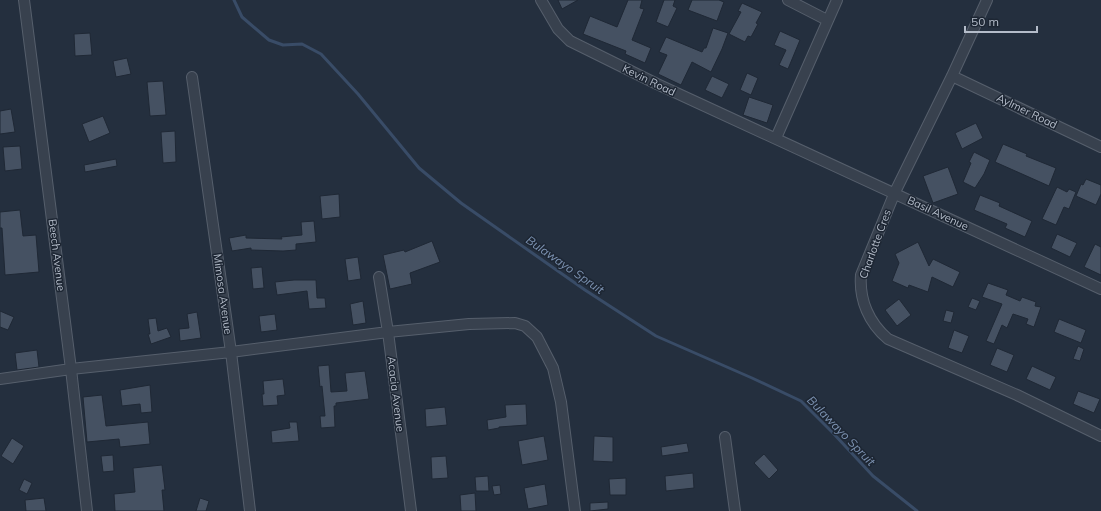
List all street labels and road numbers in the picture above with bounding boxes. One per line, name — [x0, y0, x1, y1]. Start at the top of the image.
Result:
street label: Kevin Road — [620, 61, 678, 99]
street label: Aylmer Road — [994, 90, 1060, 132]
street label: Basil Avenue — [905, 193, 971, 233]
street label: Charlotte Cres — [856, 207, 894, 281]
street label: Beech Avenue — [46, 218, 68, 292]
street label: Mimosa Avenue — [210, 253, 236, 335]
street label: Acacia Avenue — [384, 355, 408, 433]

